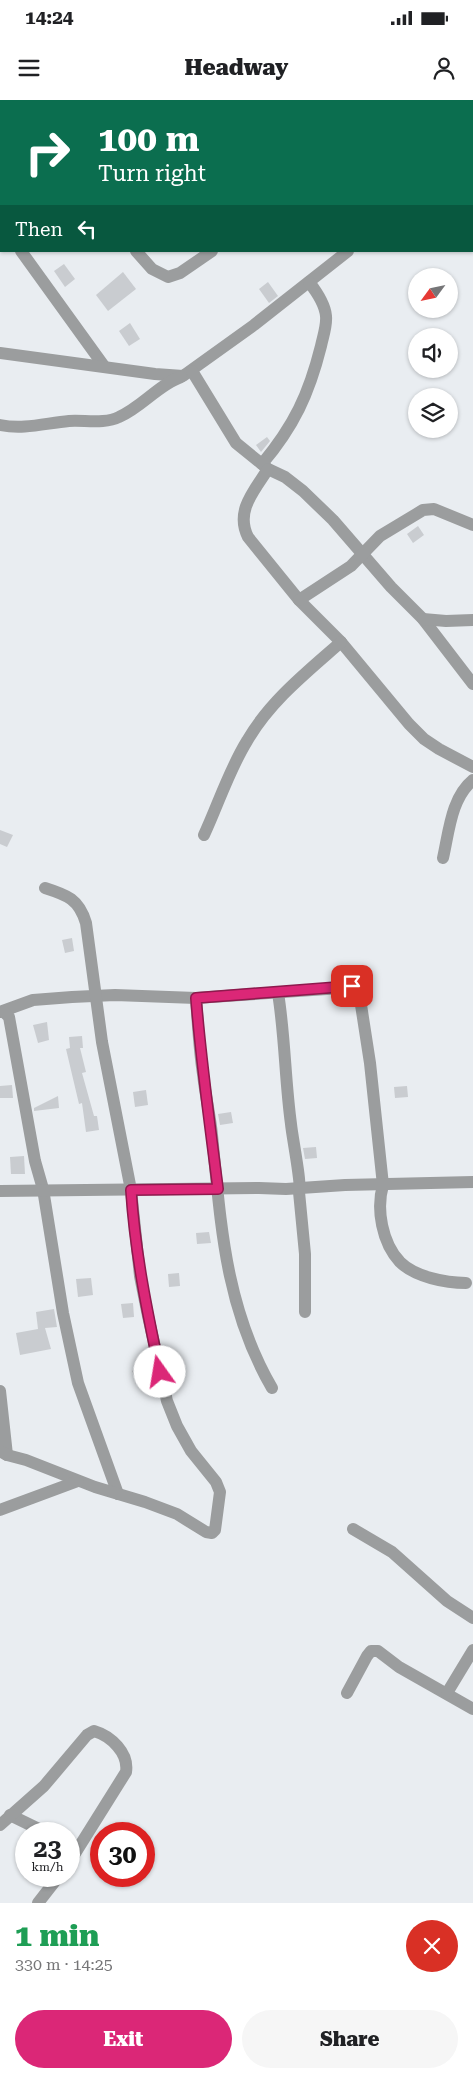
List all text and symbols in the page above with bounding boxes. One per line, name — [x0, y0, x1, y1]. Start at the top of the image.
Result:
text: 14:24 — [25, 6, 74, 29]
icon: menu — [15, 54, 43, 82]
icon: person — [430, 54, 458, 82]
text: Headway — [185, 55, 288, 80]
text: 100 m — [98, 119, 199, 160]
icon: right — [15, 120, 80, 185]
text: Turn right — [98, 161, 206, 186]
icon: left — [73, 215, 101, 243]
text: Then — [15, 218, 63, 241]
north arrow — [408, 268, 458, 318]
map controls — [408, 268, 458, 438]
button: sound — [408, 328, 458, 378]
button: layers — [408, 388, 458, 438]
pin — [331, 965, 373, 1007]
icon: arrive — [338, 972, 366, 1000]
position arrow — [133, 1345, 185, 1397]
speed limit sign: 30 — [90, 1822, 155, 1887]
text: 23 — [33, 1834, 62, 1863]
text: km/h — [31, 1860, 64, 1874]
text: 1 min — [15, 1918, 99, 1953]
button: close — [406, 1920, 458, 1972]
text: 330 m · 14:25 — [15, 1955, 113, 1974]
button: Exit — [15, 2010, 232, 2068]
button: Share — [242, 2010, 458, 2068]

